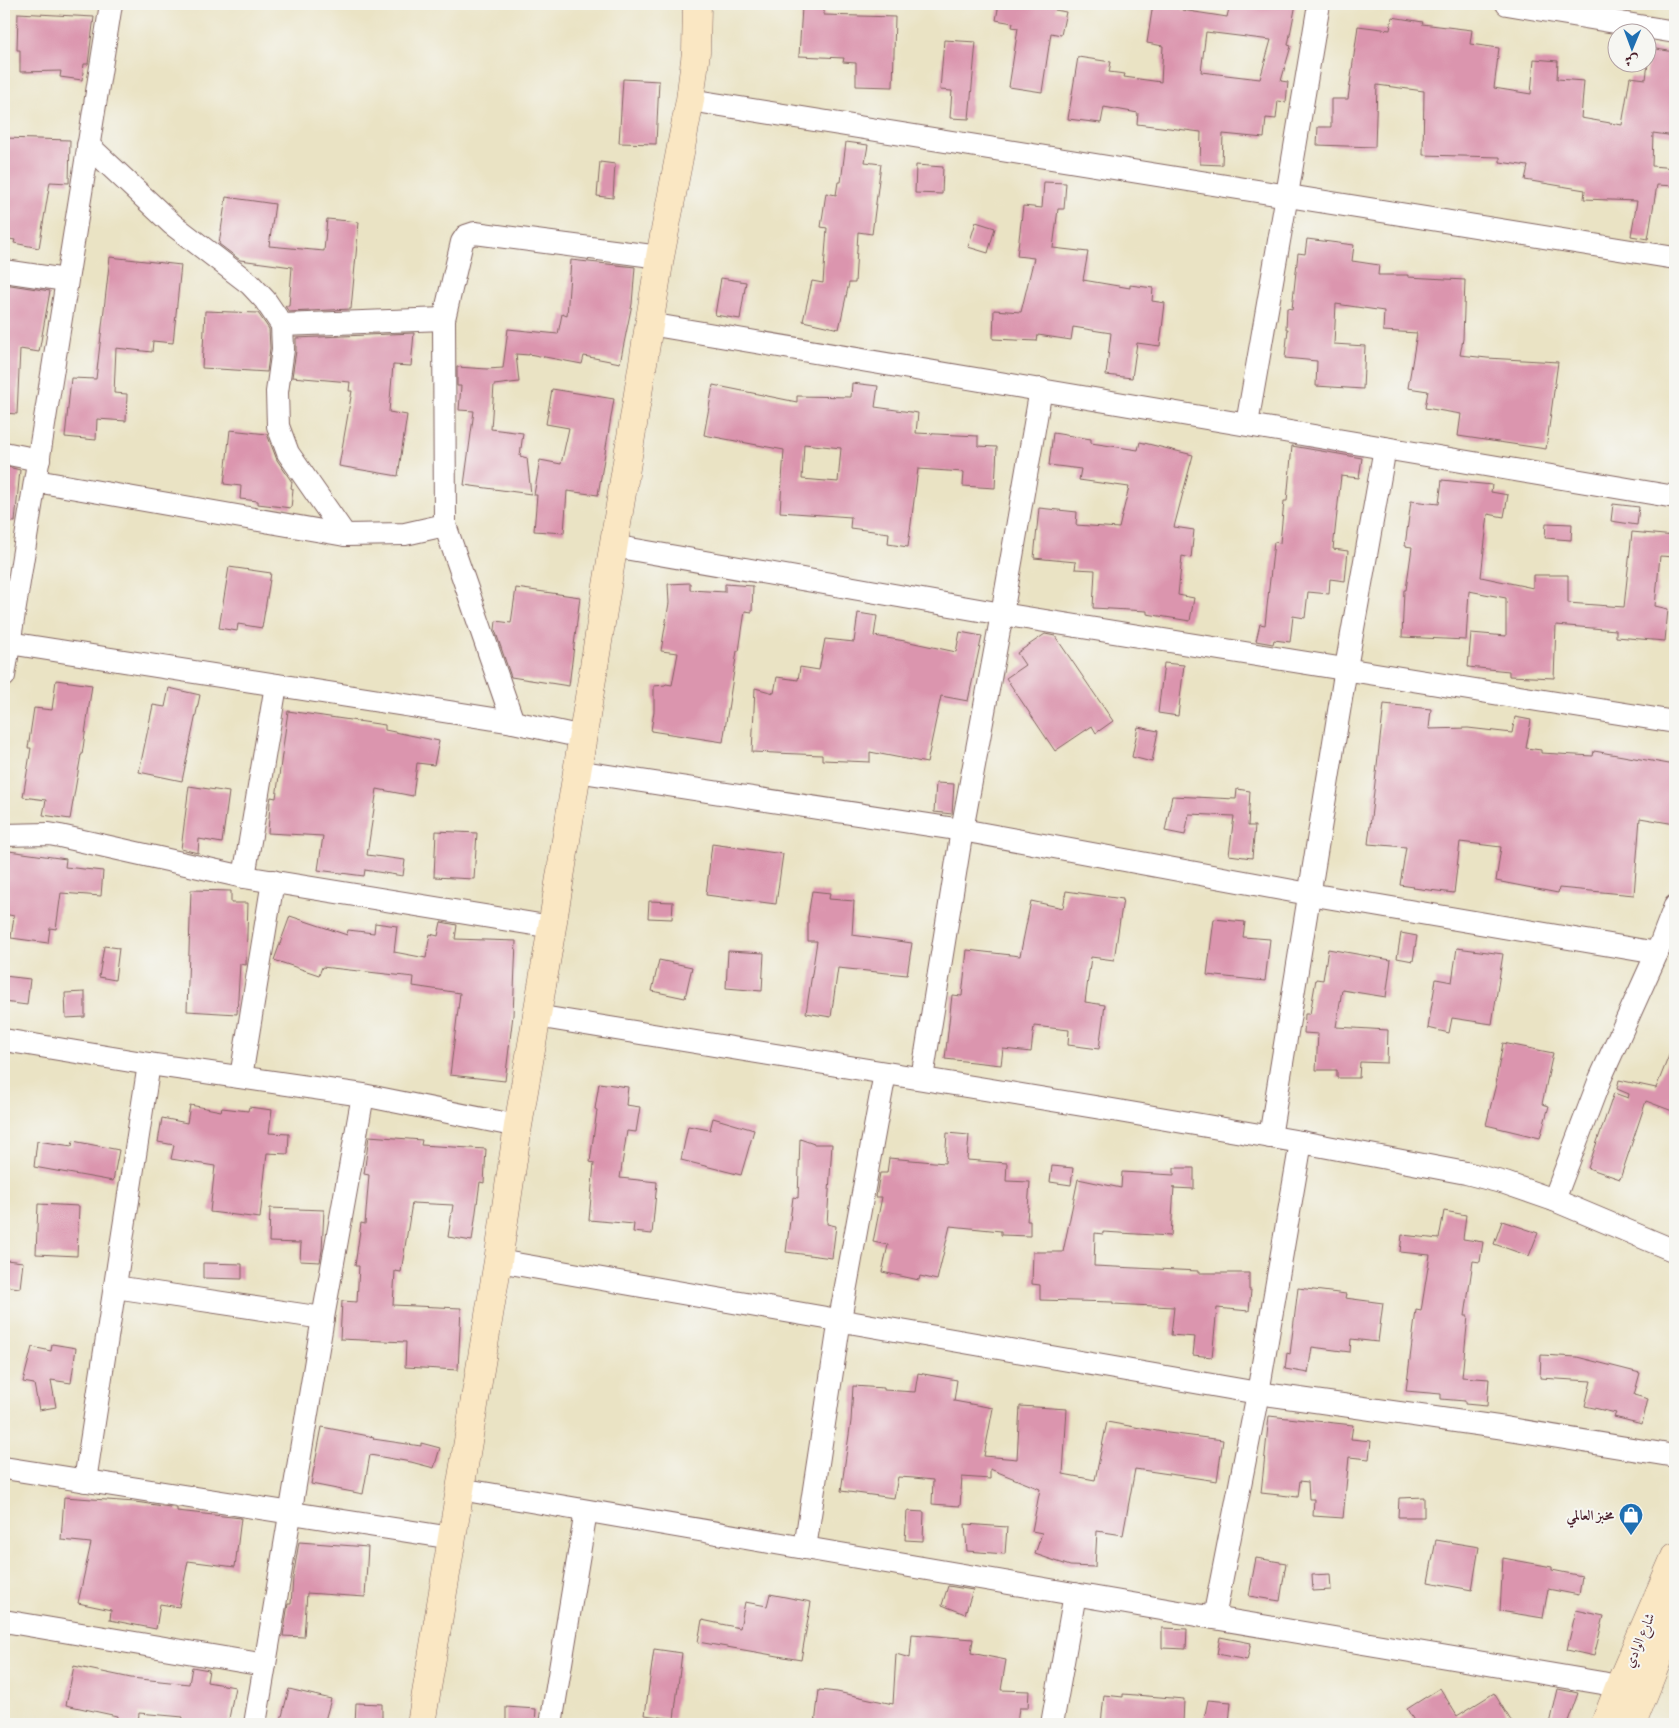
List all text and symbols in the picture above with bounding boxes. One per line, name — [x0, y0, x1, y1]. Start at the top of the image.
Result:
north arrow — [1606, 22, 1656, 72]
text: ش — [1625, 52, 1639, 69]
shop icon: مخبز العالمي — [1618, 1502, 1644, 1536]
place label: مخبز العالمي — [1567, 1507, 1615, 1528]
street label: شارع الوادي — [1620, 1610, 1661, 1671]

